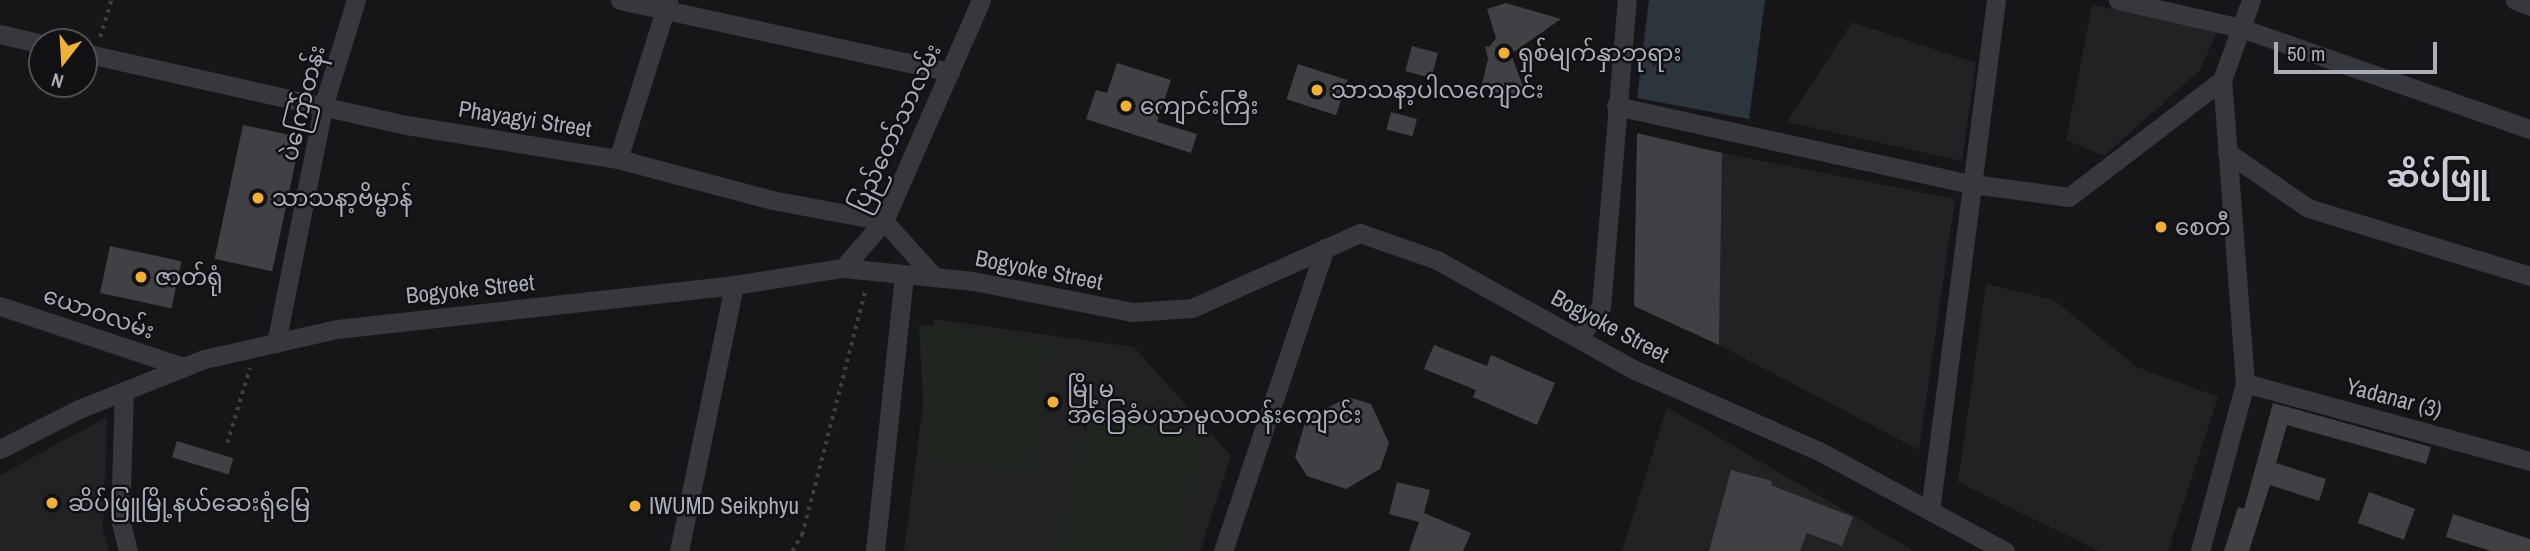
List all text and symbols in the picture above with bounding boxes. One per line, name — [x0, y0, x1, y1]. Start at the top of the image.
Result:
north arrow — [28, 28, 98, 98]
scale bar — [2278, 28, 2441, 72]
street label: ပြည်တော်သာလမ်း — [845, 39, 947, 217]
place label: ရှစ်မျက်နှာဘုရား — [1518, 39, 1682, 67]
text: 50 m — [2287, 39, 2325, 68]
street label: ပဲကြော်တန်း — [275, 42, 331, 164]
marker: ရှစ်မျက်နှာဘုရား — [1496, 45, 1512, 61]
text: N — [48, 67, 67, 95]
place label: သာသနာ့ပါလကျောင်း — [1331, 76, 1544, 104]
marker: သာသနာ့ပါလကျောင်း — [1309, 82, 1325, 98]
place label: ကျောင်းကြီး — [1140, 92, 1258, 120]
street label: Phayagyi Street — [457, 95, 593, 143]
marker: ကျောင်းကြီး — [1118, 98, 1134, 114]
district label: ဆိပ်ဖြူ — [2386, 158, 2490, 194]
place label: သာသနာ့ဗိမ္မာန် — [272, 184, 413, 212]
marker: သာသနာ့ဗိမ္မာန် — [250, 190, 266, 206]
place label: စေတီ — [2175, 213, 2231, 241]
marker: စေတီ — [2153, 219, 2169, 235]
street label: Bogyoke Street — [973, 244, 1105, 296]
place label: ဇာတ်ရုံ — [155, 263, 223, 291]
marker: ဇာတ်ရုံ — [133, 269, 149, 285]
street label: Bogyoke Street — [404, 269, 536, 309]
street label: ယောဝလမ်း — [40, 281, 158, 345]
street label: Bogyoke Street — [1547, 284, 1673, 368]
street label: Yadanar (3) — [2343, 372, 2445, 424]
place label: မြို့မ အခြေခံပညာမူလတန်းကျောင်း — [1067, 375, 1361, 429]
marker: မြို့မ အခြေခံပညာမူလတန်းကျောင်း — [1045, 394, 1061, 410]
place label: ဆိပ်ဖြူမြို့နယ်ဆေးရုံမြေ — [68, 489, 310, 517]
place label: IWUMD Seikphyu — [649, 492, 799, 520]
marker: ဆိပ်ဖြူမြို့နယ်ဆေးရုံမြေ — [42, 493, 62, 513]
marker: IWUMD Seikphyu — [627, 498, 643, 514]

